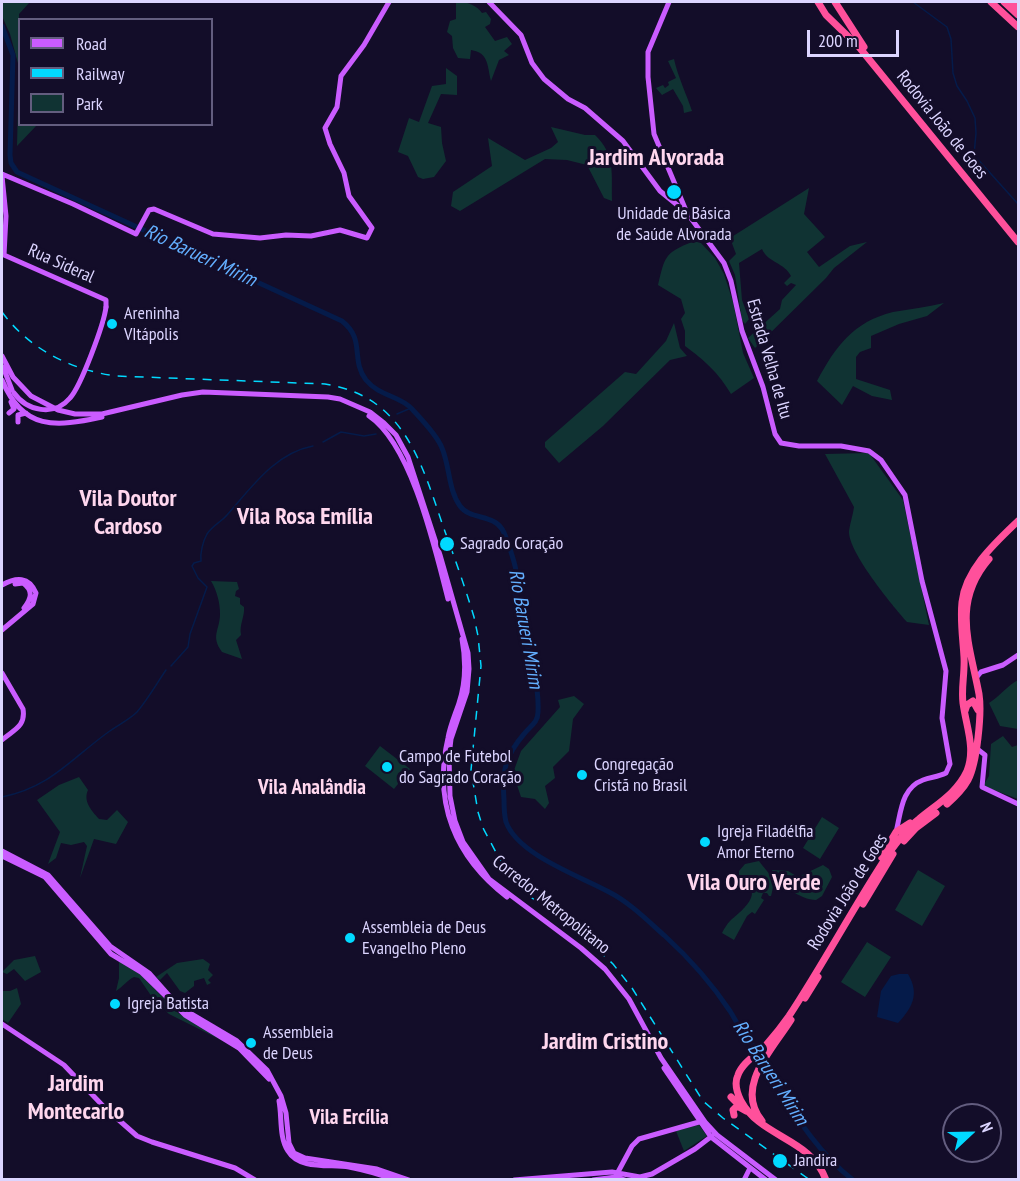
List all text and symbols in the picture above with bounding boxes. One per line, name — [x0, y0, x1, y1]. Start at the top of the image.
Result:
legend — [18, 18, 213, 126]
scale bar — [810, 18, 902, 56]
text: 200 m — [818, 29, 858, 52]
text: Road — [76, 32, 107, 55]
text: Railway — [76, 62, 125, 85]
street label: Rodovia João de Goes — [892, 66, 992, 184]
text: Park — [76, 92, 103, 115]
district label: Jardim Alvorada — [588, 144, 724, 172]
marker: Unidade de Básica de Saúde Alvorada — [665, 183, 683, 201]
place label: Unidade de Básica de Saúde Alvorada — [616, 203, 732, 246]
water label: Rio Barueri Mirim — [140, 220, 260, 292]
street label: Rua Sideral — [24, 240, 98, 288]
street label: Estrada Velha de Itu — [742, 297, 796, 421]
place label: Areninha VItápolis — [124, 303, 180, 346]
marker: Areninha VItápolis — [105, 317, 119, 331]
district label: Vila Doutor Cardoso — [79, 485, 177, 541]
district label: Vila Rosa Emília — [237, 503, 373, 531]
place label: Sagrado Coração — [460, 533, 563, 555]
marker: Sagrado Coração — [438, 535, 456, 553]
water label: Rio Barueri Mirim — [503, 568, 547, 690]
place label: Campo de Futebol do Sagrado Coração — [399, 746, 522, 789]
place label: Congregação Cristã no Brasil — [594, 754, 687, 796]
marker: Campo de Futebol do Sagrado Coração — [380, 760, 394, 774]
marker: Congregação Cristã no Brasil — [575, 768, 589, 782]
district label: Vila Analândia — [258, 775, 366, 801]
place label: Igreja Filadélfia Amor Eterno — [717, 821, 813, 864]
street label: Rodovia João de Goes — [804, 830, 892, 954]
marker: Igreja Filadélfia Amor Eterno — [698, 835, 712, 849]
street label: Corredor Metropolitano — [488, 851, 614, 959]
district label: Vila Ouro Verde — [687, 869, 821, 897]
place label: Assembleia de Deus Evangelho Pleno — [362, 917, 486, 960]
marker: Assembleia de Deus Evangelho Pleno — [343, 931, 357, 945]
place label: Igreja Batista — [127, 993, 209, 1015]
marker: Igreja Batista — [108, 997, 122, 1011]
water label: Rio Barueri Mirim — [727, 1016, 813, 1130]
place label: Assembleia de Deus — [263, 1022, 333, 1064]
district label: Jardim Cristino — [542, 1028, 668, 1056]
marker: Assembleia de Deus — [244, 1036, 258, 1050]
district label: Jardim Montecarlo — [28, 1070, 124, 1126]
north arrow — [942, 1103, 1002, 1163]
district label: Vila Ercília — [309, 1105, 389, 1131]
text: N — [976, 1119, 998, 1135]
place label: Jandira — [794, 1150, 837, 1172]
marker: Jandira — [771, 1152, 789, 1170]

